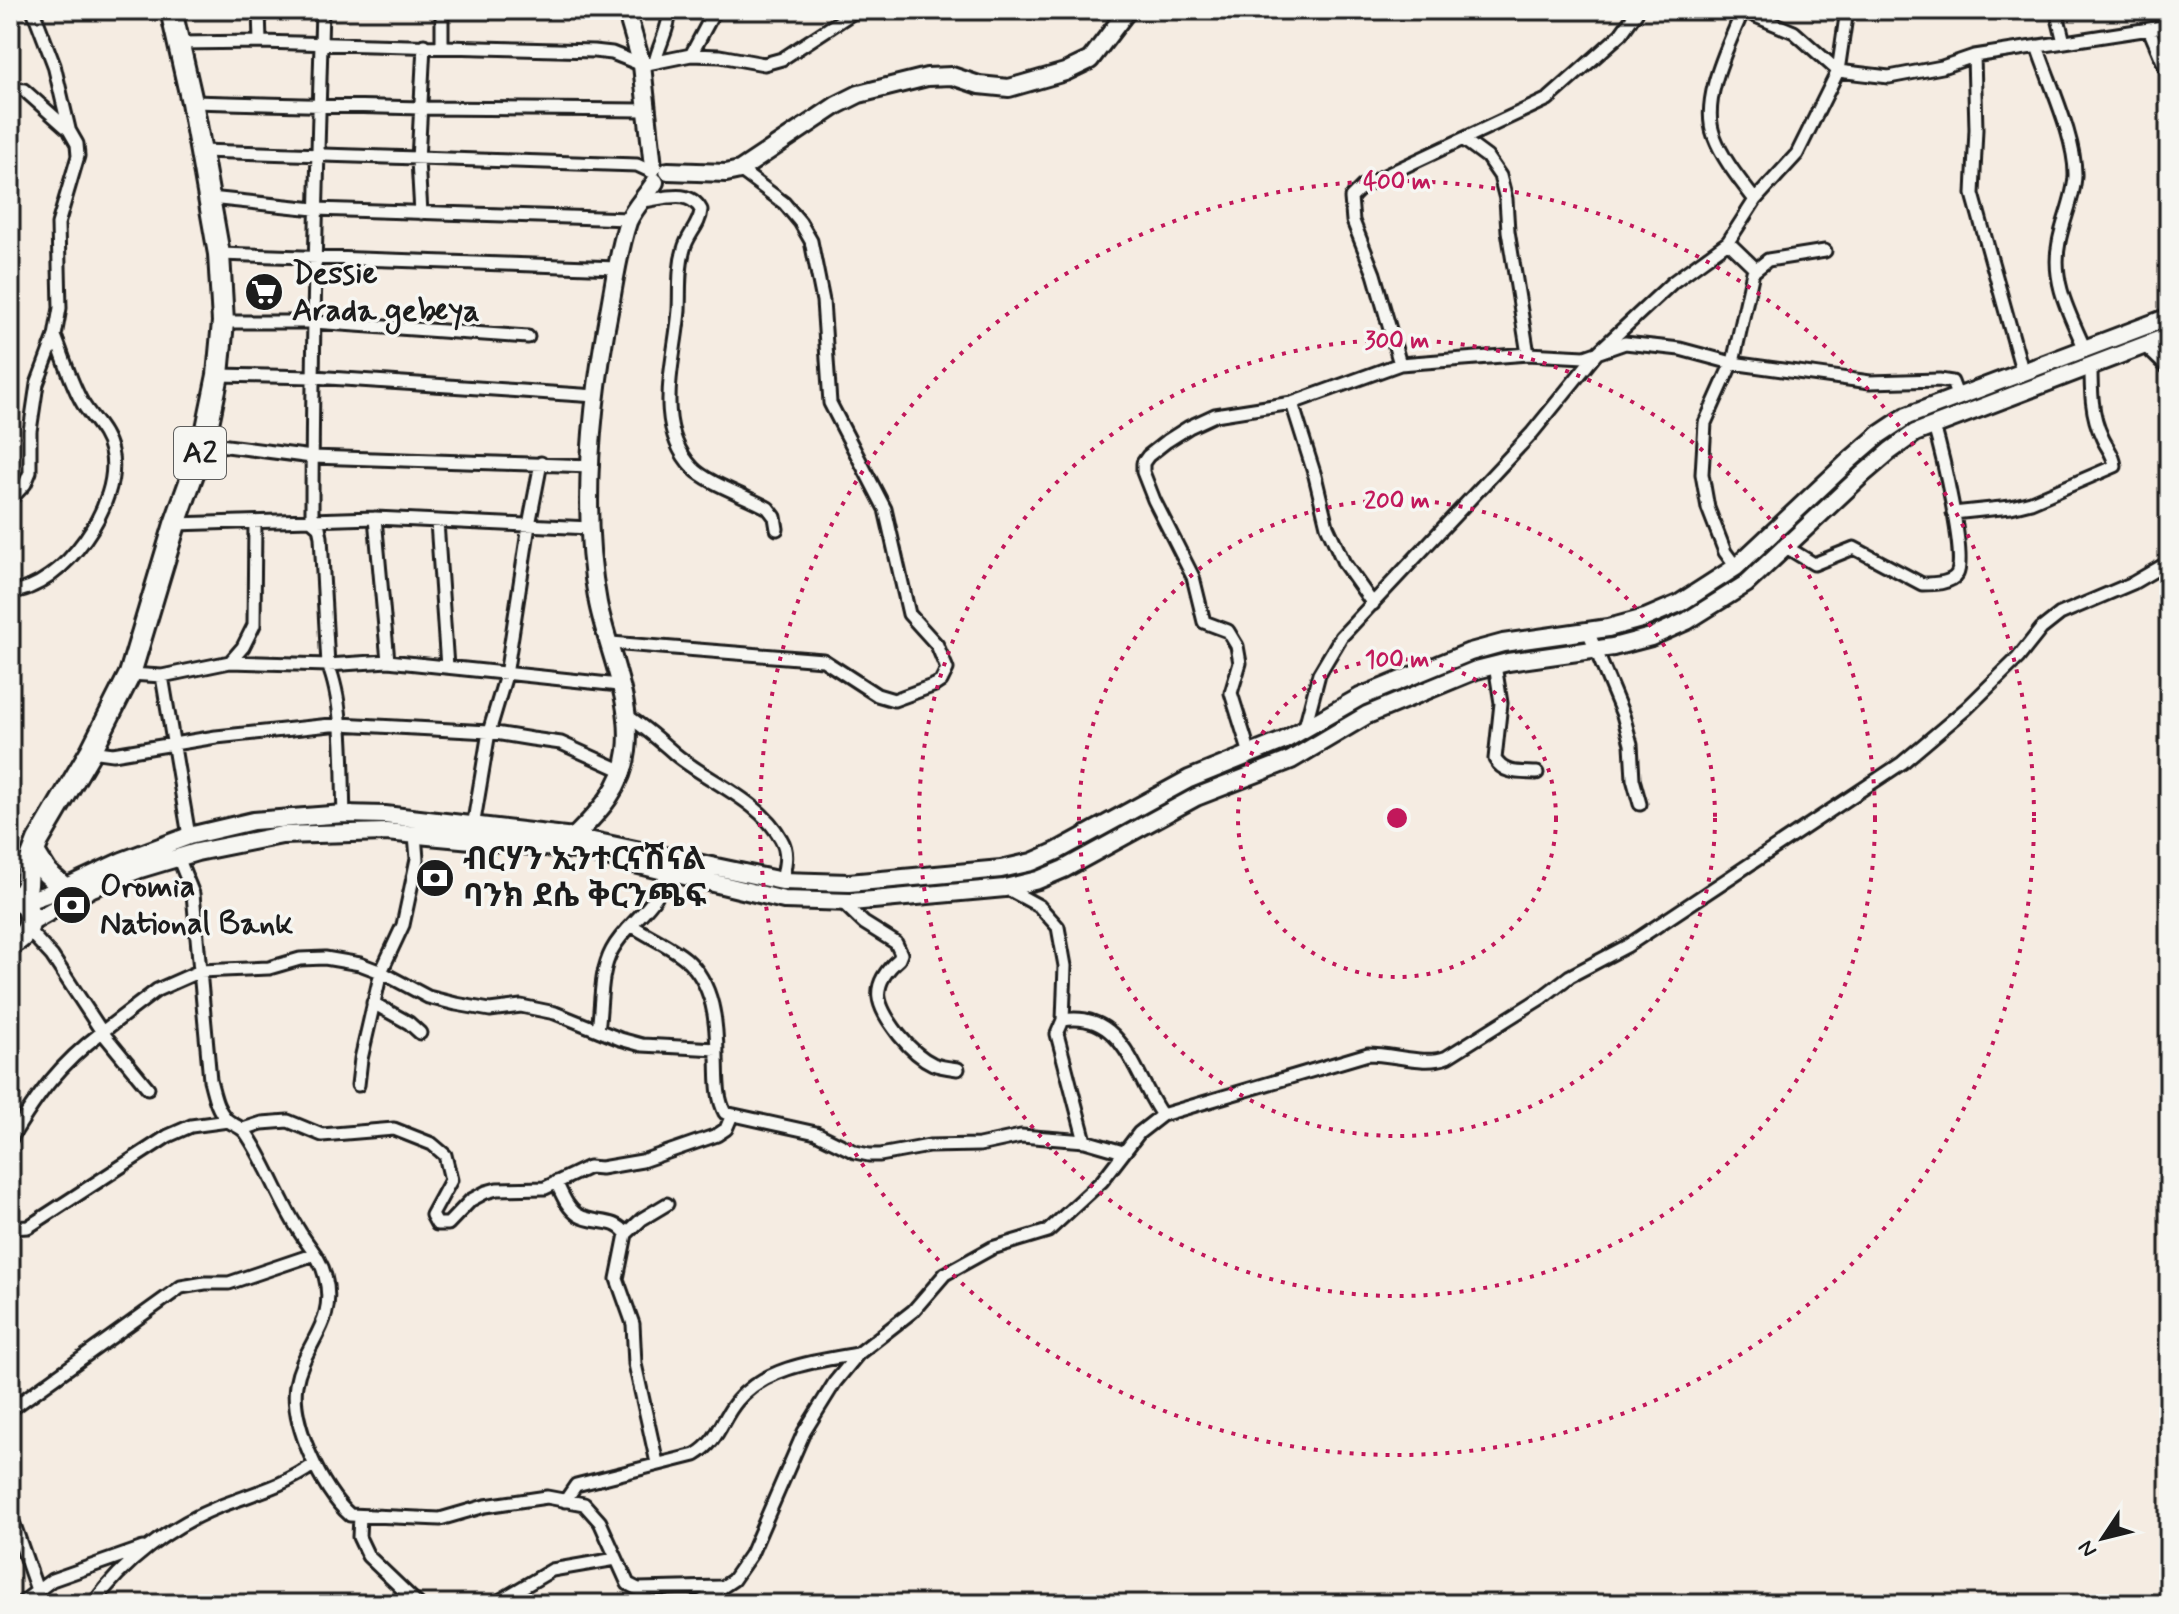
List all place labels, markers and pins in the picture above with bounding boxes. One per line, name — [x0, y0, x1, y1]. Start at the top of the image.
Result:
place label: Dessie Arada gebeya — [292, 253, 480, 335]
supermarket icon: Dessie Arada gebeya — [243, 271, 285, 313]
centre of rings — [1383, 804, 1411, 832]
place label: ብርሃን ኢንተርናሽናል ባንክ ደሴ ቅርንጫፍ — [463, 839, 707, 918]
bank icon: ብርሃን ኢንተርናሽናል ባንክ ደሴ ቅርንጫፍ — [414, 857, 456, 899]
place label: Oromia National Bank — [100, 866, 293, 945]
bank icon: Oromia National Bank — [51, 884, 93, 926]

